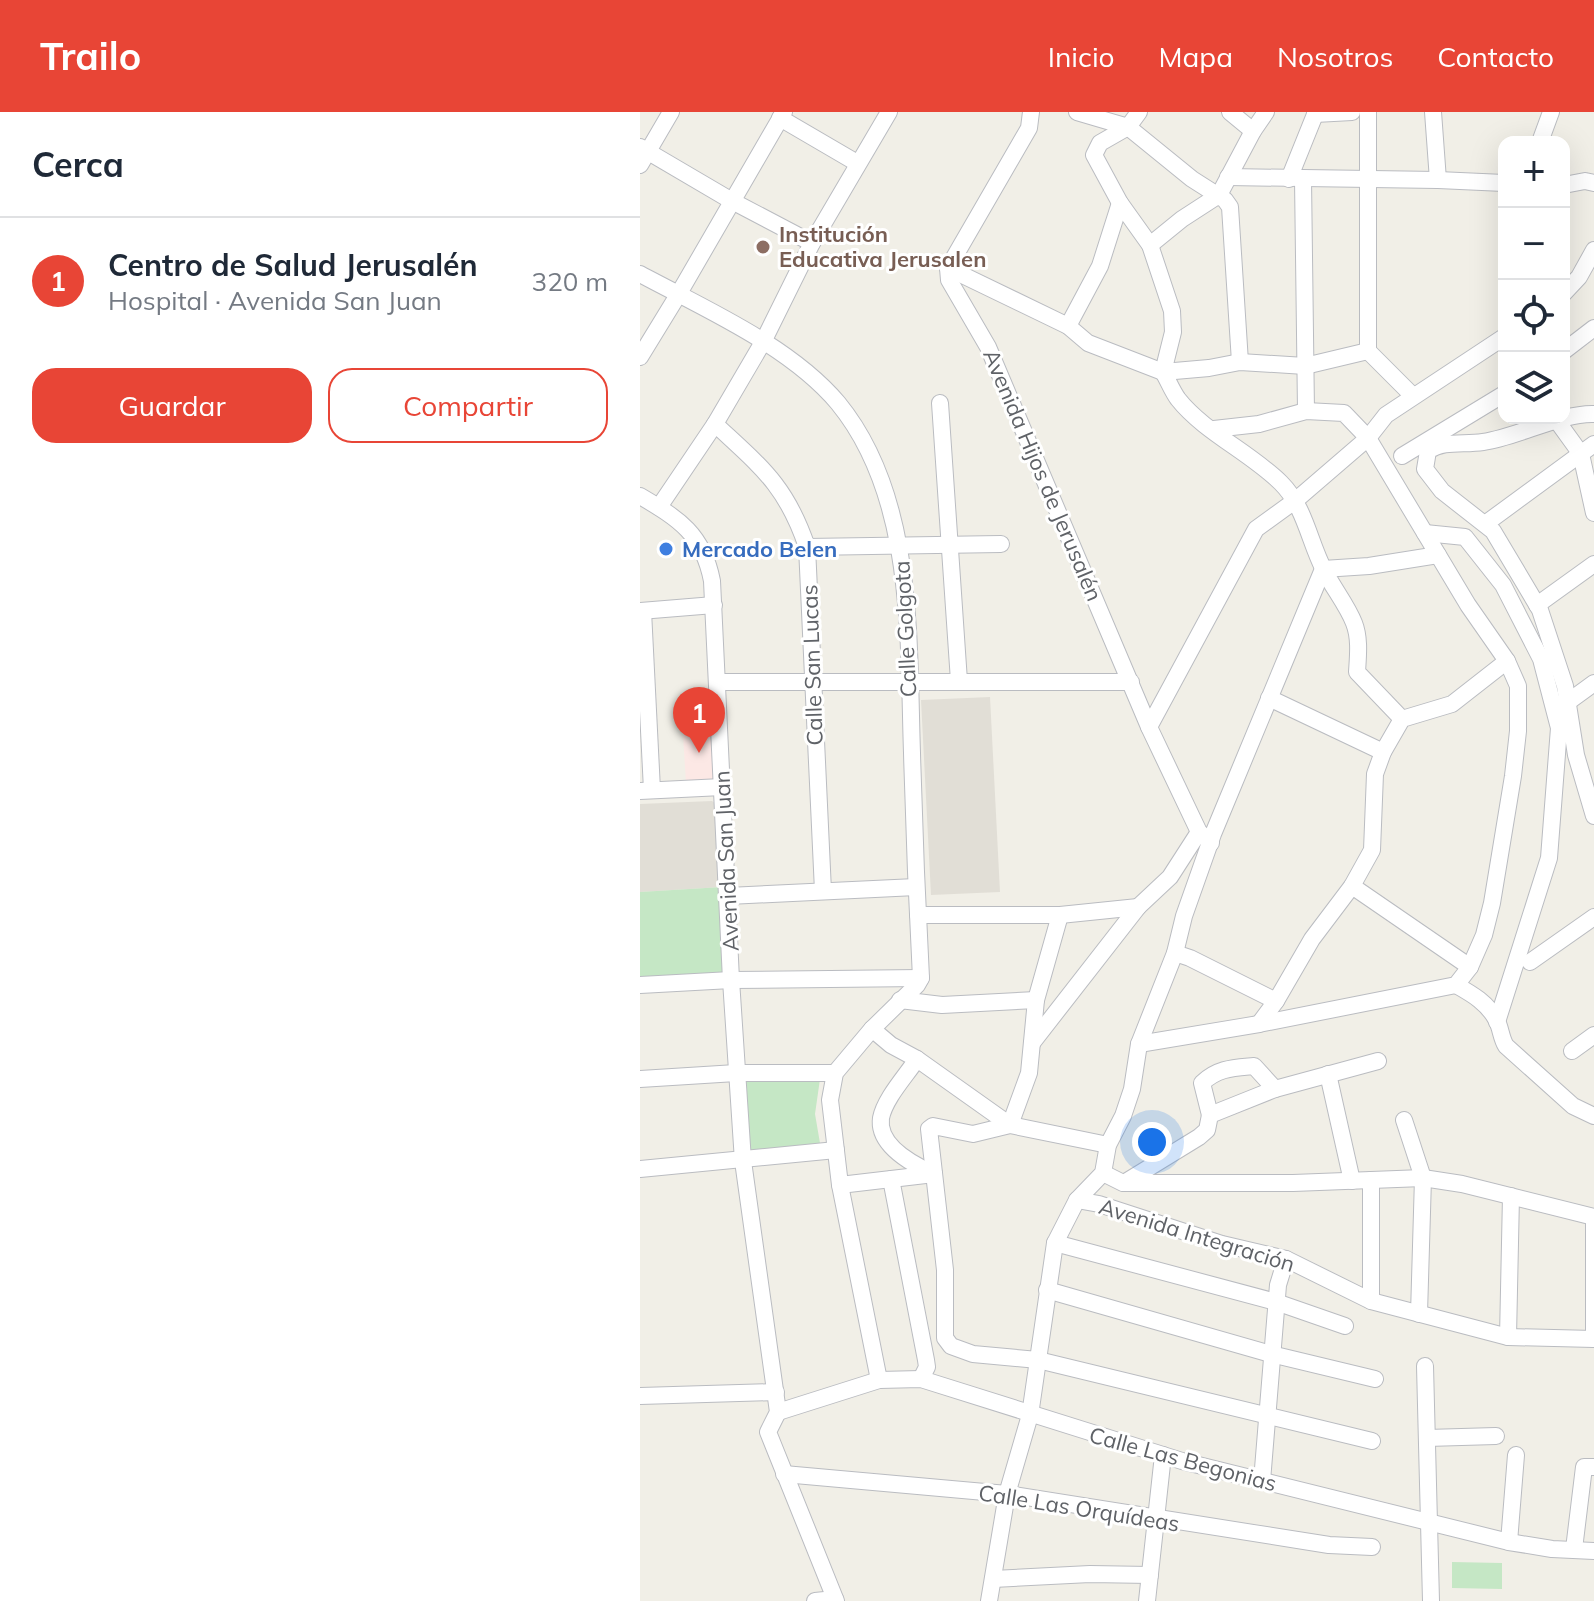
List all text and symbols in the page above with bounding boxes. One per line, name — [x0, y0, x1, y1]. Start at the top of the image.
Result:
text: Trailo — [40, 32, 141, 80]
text: Inicio — [1048, 39, 1115, 74]
text: Mapa — [1159, 39, 1233, 74]
text: Nosotros — [1277, 39, 1393, 74]
text: Contacto — [1437, 39, 1554, 74]
map controls — [1498, 136, 1570, 424]
button: + — [1498, 136, 1570, 208]
text: Cerca — [32, 143, 124, 186]
button: − — [1498, 208, 1570, 280]
place label: Institución Educativa Jerusalen — [779, 220, 986, 273]
marker: Institución Educativa Jerusalen — [754, 238, 772, 256]
text: Centro de Salud Jerusalén — [108, 246, 478, 284]
text: 1 — [50, 265, 66, 298]
text: 320 m — [532, 265, 608, 298]
button: locate — [1498, 280, 1570, 352]
text: Hospital · Avenida San Juan — [108, 284, 442, 317]
street label: Avenida Hijos de Jerusalén — [977, 345, 1109, 605]
button: layers — [1498, 352, 1570, 424]
button: Guardar — [32, 368, 312, 443]
button: Compartir — [328, 368, 608, 443]
place label: Mercado Belen — [682, 535, 837, 563]
marker: Mercado Belen — [657, 540, 675, 558]
street label: Calle Golgota — [887, 560, 923, 698]
street label: Calle San Lucas — [795, 584, 829, 746]
pin: 1 — [673, 687, 725, 753]
street label: Avenida San Juan — [707, 770, 745, 952]
your location — [1132, 1122, 1172, 1162]
street label: Avenida Integración — [1096, 1192, 1298, 1278]
street label: Calle Las Begonias — [1086, 1421, 1280, 1497]
street label: Calle Las Orquídeas — [976, 1478, 1182, 1538]

